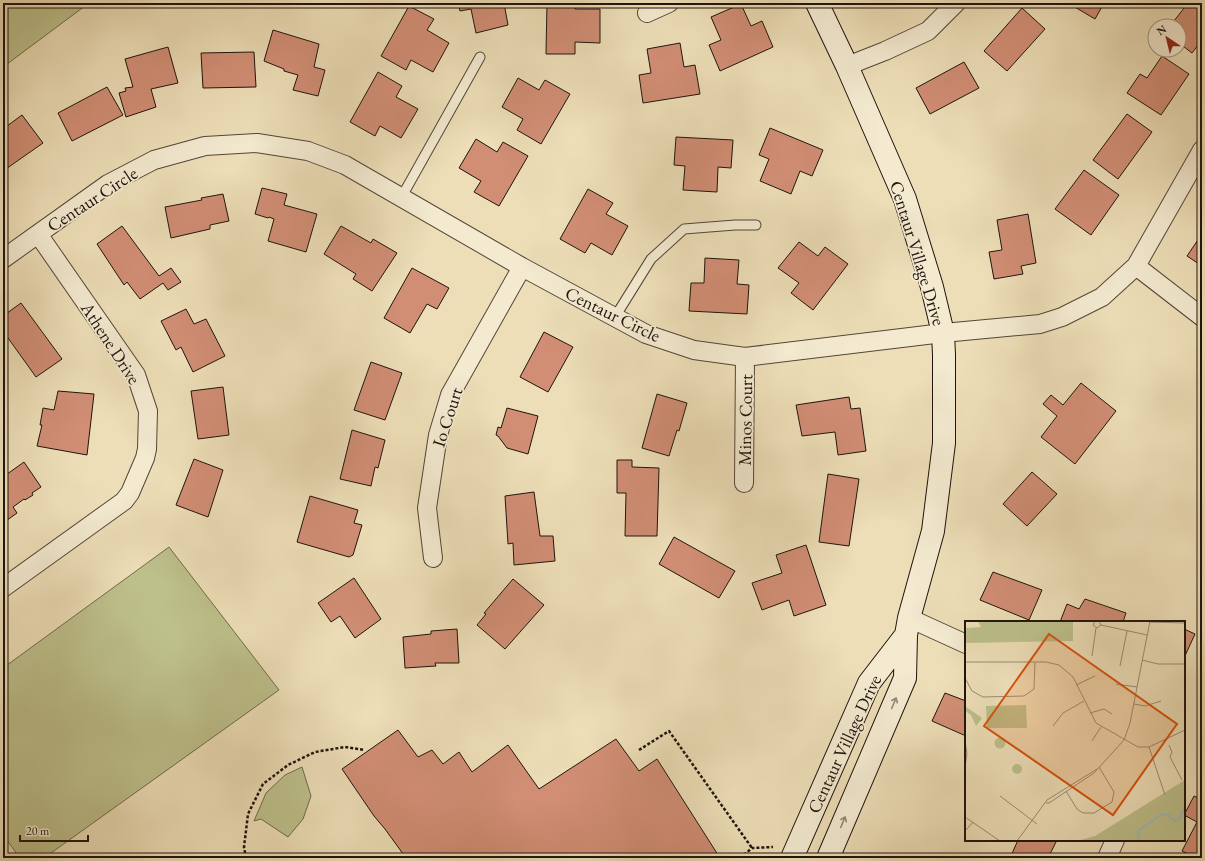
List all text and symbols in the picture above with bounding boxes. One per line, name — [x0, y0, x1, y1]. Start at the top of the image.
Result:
north arrow — [1147, 18, 1187, 58]
text: N — [1154, 21, 1169, 38]
street label: Centaur Circle — [42, 161, 142, 237]
street label: Centaur Village Drive — [885, 178, 951, 328]
street label: Centaur Circle — [562, 281, 664, 347]
street label: Athene Drive — [75, 297, 146, 388]
street label: Minos Court — [733, 374, 757, 466]
street label: Io Court — [427, 384, 468, 450]
inset map — [965, 621, 1185, 841]
street label: Centaur Village Drive — [802, 671, 886, 817]
one-way arrow — [891, 697, 898, 709]
scale bar — [20, 817, 88, 843]
one-way arrow — [840, 817, 847, 829]
text: 20 m — [26, 823, 50, 839]

